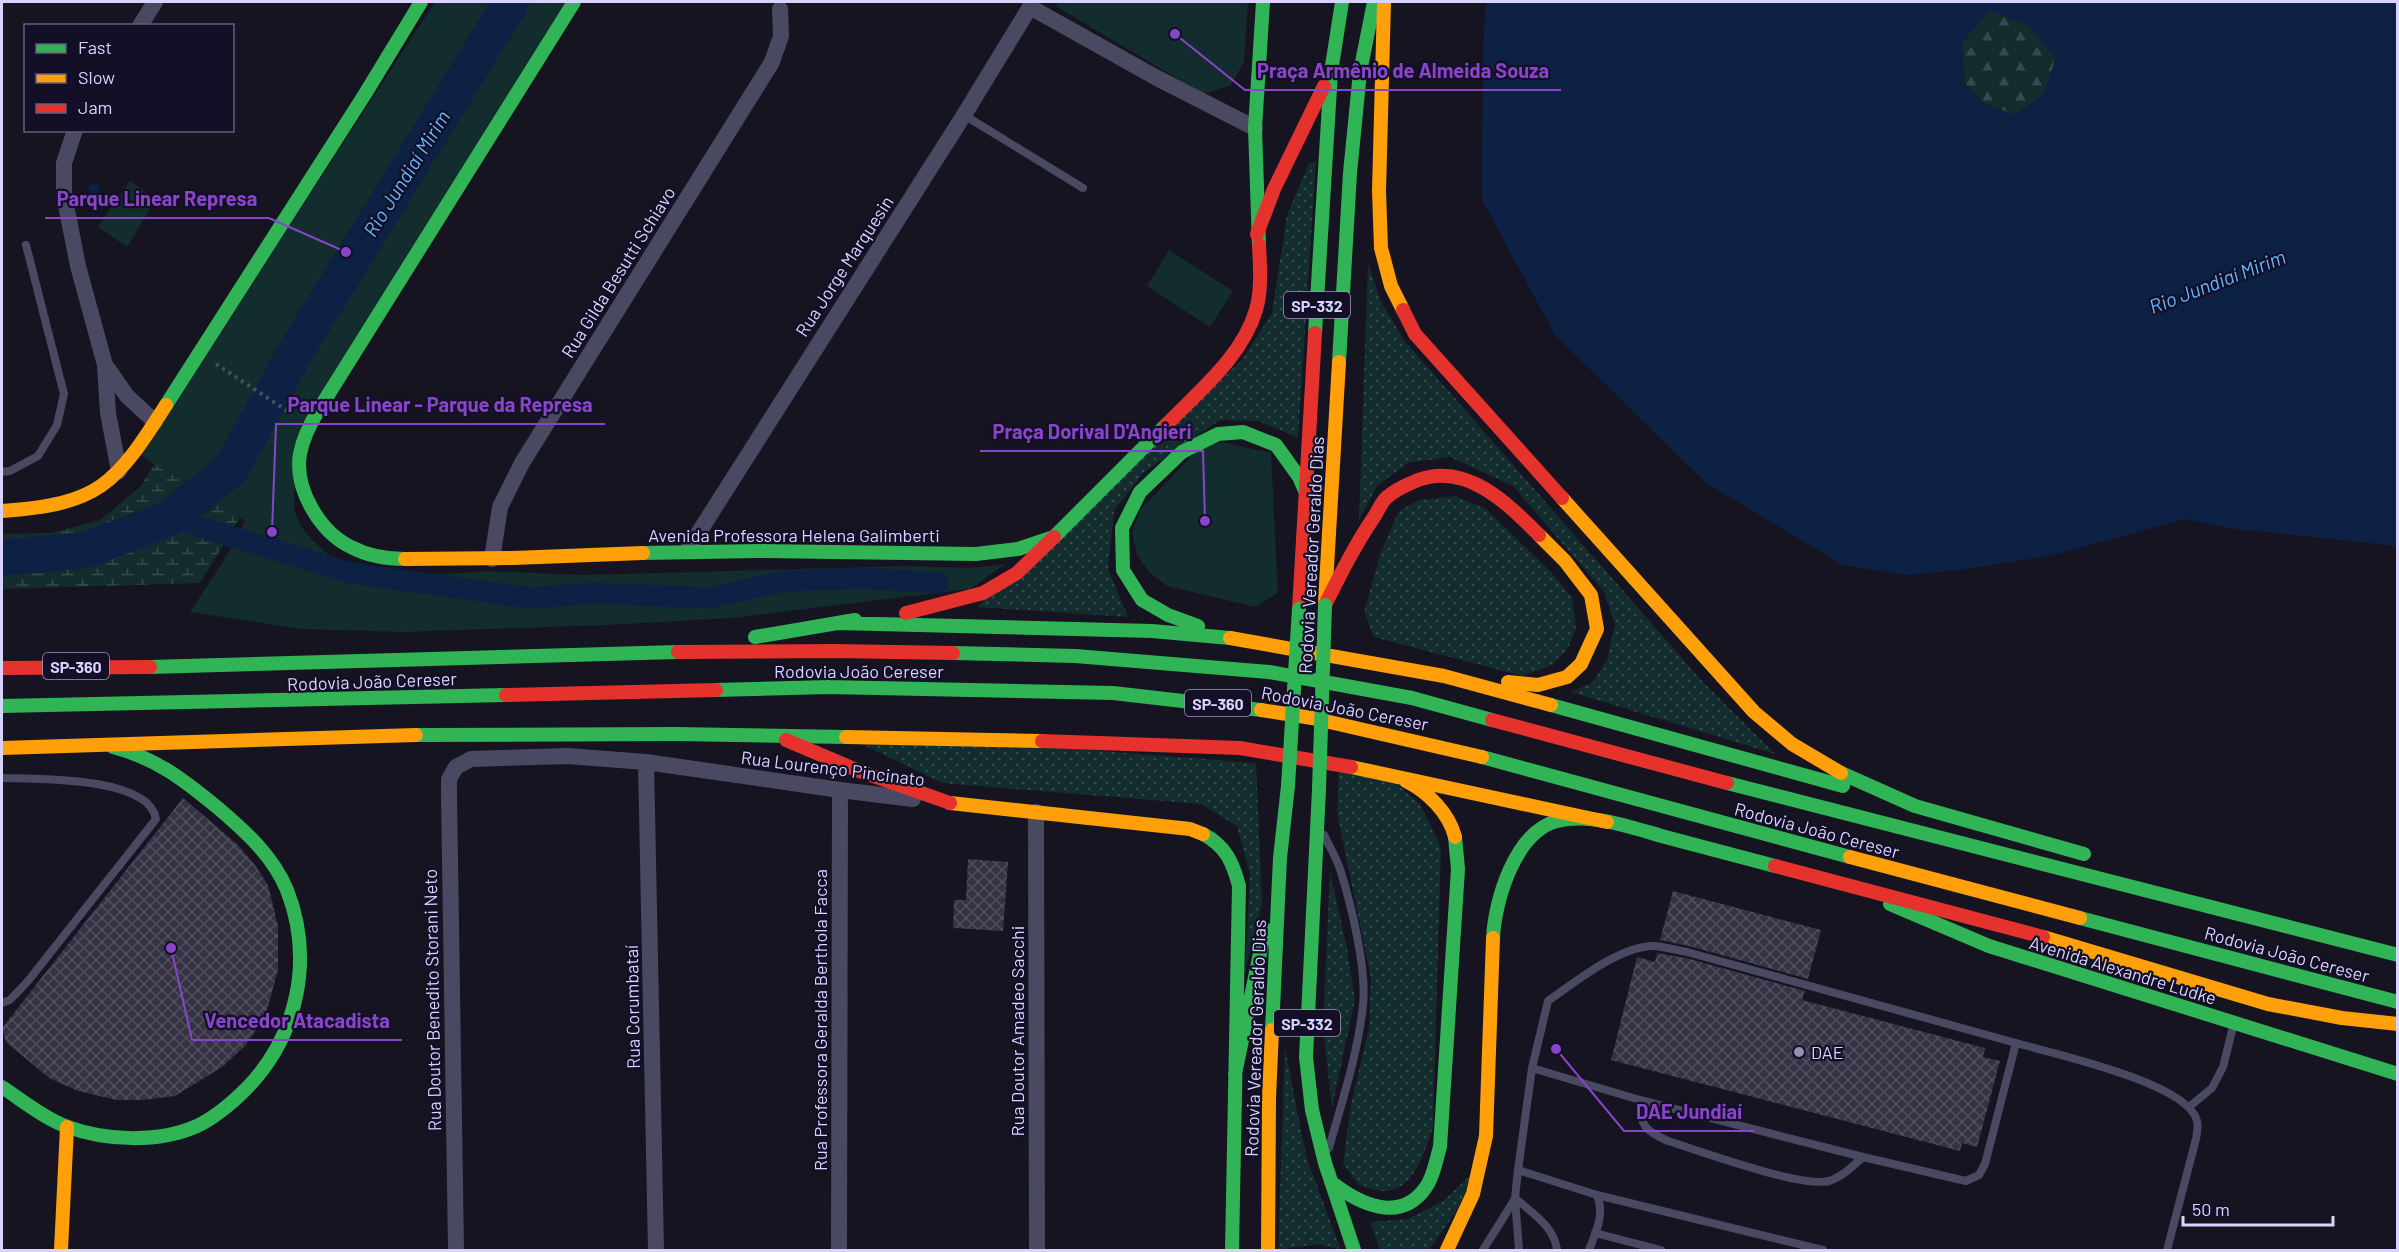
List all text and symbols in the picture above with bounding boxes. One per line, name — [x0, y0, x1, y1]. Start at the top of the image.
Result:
legend — [24, 24, 234, 132]
text: Fast — [78, 36, 112, 58]
callout: Praça Armênio de Almeida Souza — [1245, 52, 1561, 90]
text: Praça Armênio de Almeida Souza — [1257, 58, 1549, 82]
text: Slow — [78, 66, 115, 88]
text: Jam — [78, 96, 112, 118]
water label: Rio Jundiaí Mirim — [358, 105, 454, 241]
callout: Parque Linear Represa — [45, 180, 269, 218]
street label: Rua Gilda Besutti Schiavo — [556, 182, 680, 362]
text: Parque Linear Represa — [57, 186, 257, 210]
street label: Rua Jorge Marquesin — [790, 192, 898, 340]
water label: Rio Jundiaí Mirim — [2145, 244, 2289, 318]
road number: SP-332 — [1284, 292, 1350, 318]
callout: Parque Linear - Parque da Represa — [276, 386, 605, 424]
text: Parque Linear - Parque da Represa — [287, 392, 593, 416]
callout: Praça Dorival D'Angieri — [980, 413, 1203, 451]
text: Praça Dorival D'Angieri — [992, 419, 1192, 443]
street label: Rodovia Vereador Geraldo Dias — [1294, 436, 1328, 674]
street label: Avenida Professora Helena Galimberti — [648, 524, 940, 546]
road number: SP-360 — [43, 653, 109, 679]
street label: Rodovia João Cereser — [774, 660, 944, 682]
street label: Rodovia João Cereser — [287, 667, 458, 695]
street label: Rodovia João Cereser — [1260, 681, 1431, 735]
road number: SP-360 — [1185, 690, 1251, 716]
street label: Rua Lourenço Pincinato — [740, 746, 926, 790]
street label: Rodovia João Cereser — [1732, 797, 1902, 863]
street label: Rua Doutor Benedito Storani Neto — [419, 869, 445, 1131]
street label: Rua Professora Geralda Berthola Facca — [809, 869, 831, 1171]
street label: Rodovia Vereador Geraldo Dias — [1240, 919, 1270, 1157]
street label: Rodovia João Cereser — [2202, 921, 2372, 987]
street label: Rua Doutor Amadeo Sacchi — [1006, 926, 1028, 1136]
street label: Avenida Alexandre Ludke — [2027, 931, 2219, 1009]
street label: Rua Corumbataí — [620, 945, 644, 1069]
callout: Vencedor Atacadista — [192, 1002, 402, 1040]
text: Vencedor Atacadista — [204, 1008, 390, 1032]
road number: SP-332 — [1274, 1010, 1340, 1036]
place label: DAE — [1811, 1041, 1844, 1063]
marker: DAE — [1792, 1045, 1806, 1059]
callout: DAE Jundiaí — [1624, 1093, 1754, 1131]
text: DAE Jundiaí — [1636, 1099, 1742, 1123]
scale bar — [2183, 1189, 2333, 1227]
text: 50 m — [2192, 1198, 2230, 1220]

